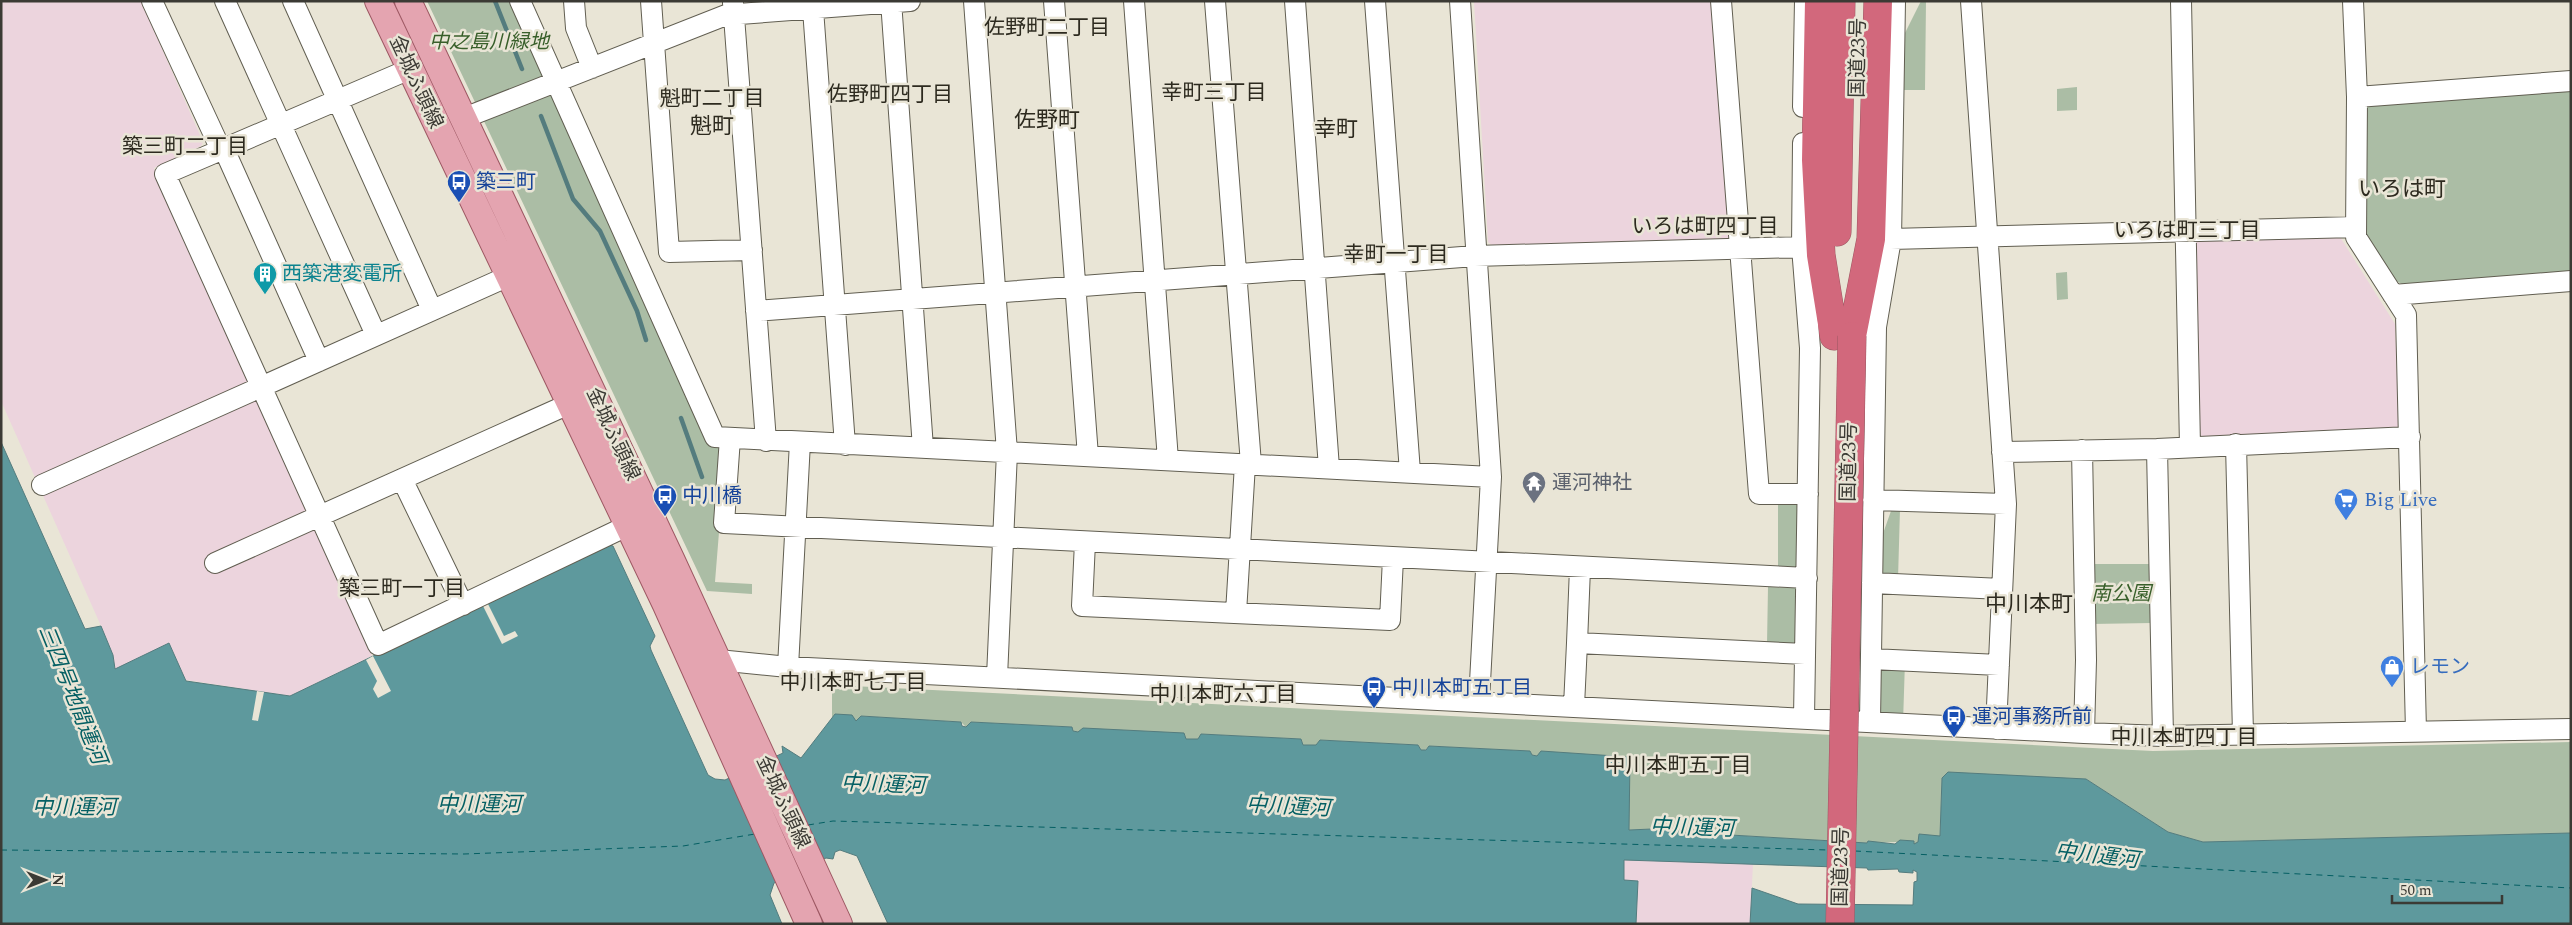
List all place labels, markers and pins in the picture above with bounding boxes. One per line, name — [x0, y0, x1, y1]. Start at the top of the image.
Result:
place label: 築三町 — [476, 167, 536, 197]
bus stop icon: 築三町 — [446, 169, 472, 203]
place label: 西築港変電所 — [282, 259, 402, 289]
building icon: 西築港変電所 — [252, 261, 278, 295]
place label: 運河神社 — [1552, 468, 1632, 498]
temple icon: 運河神社 — [1521, 470, 1547, 504]
place label: 中川橋 — [682, 481, 742, 511]
bus stop icon: 中川橋 — [652, 483, 678, 517]
place label: Big Live — [2364, 485, 2438, 515]
supermarket icon: Big Live — [2333, 487, 2359, 521]
place label: レモン — [2410, 652, 2470, 682]
shop icon: レモン — [2379, 654, 2405, 688]
place label: 中川本町五丁目 — [1392, 673, 1532, 703]
bus stop icon: 中川本町五丁目 — [1361, 675, 1387, 709]
place label: 運河事務所前 — [1972, 702, 2092, 732]
bus stop icon: 運河事務所前 — [1941, 704, 1967, 738]

